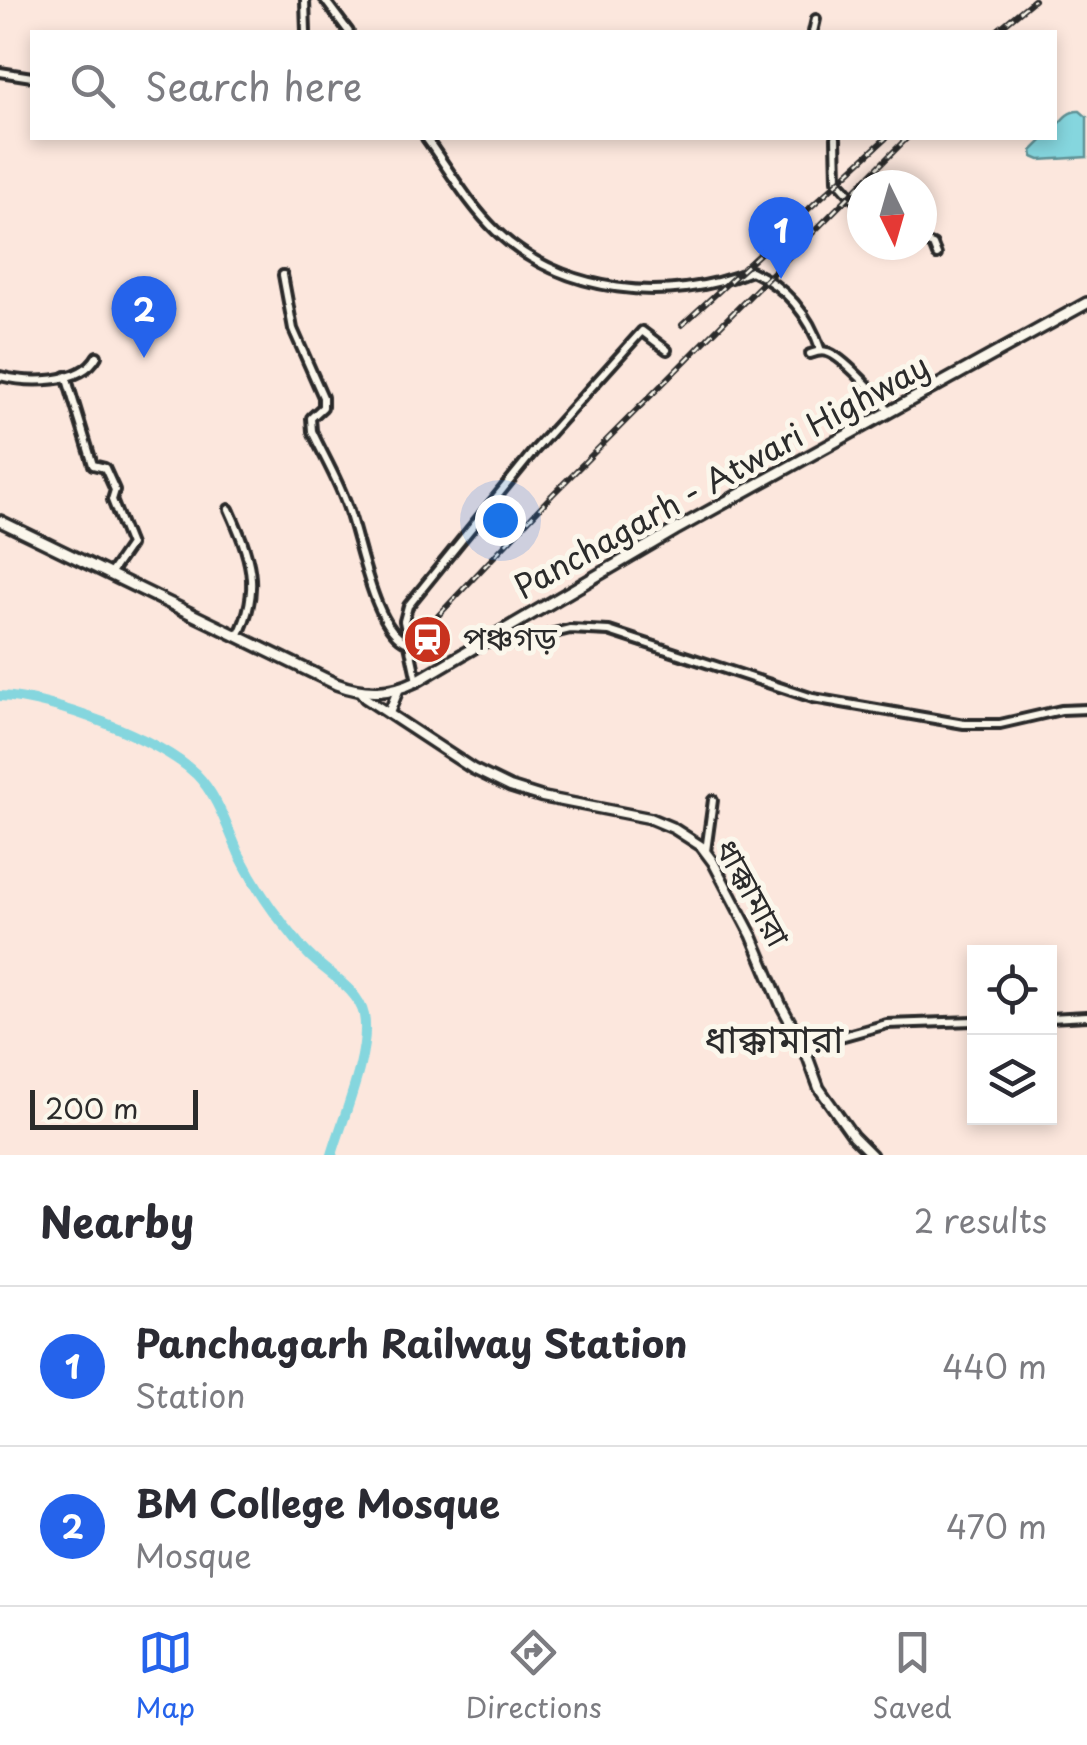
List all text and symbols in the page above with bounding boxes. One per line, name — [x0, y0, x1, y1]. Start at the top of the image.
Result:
search box — [30, 30, 1057, 140]
text: Search here — [145, 57, 362, 114]
icon: search — [65, 58, 120, 113]
north arrow — [847, 170, 937, 260]
pin: 1 — [748, 196, 814, 279]
pin: 2 — [112, 276, 176, 358]
street label: Panchagarh - Atwari Highway — [505, 341, 937, 610]
your location — [475, 495, 526, 546]
station icon: পঞ্চগড় — [402, 613, 454, 665]
place label: পঞ্চগড় — [463, 613, 558, 661]
street label: ধাক্কামারা — [704, 829, 803, 955]
map controls — [967, 945, 1057, 1125]
button: locate — [967, 945, 1057, 1035]
district label: ধাক্কামারা — [705, 1009, 844, 1066]
button: layers — [967, 1035, 1057, 1125]
scale bar — [30, 1085, 198, 1130]
text: 200 m — [45, 1086, 138, 1129]
text: Nearby — [40, 1189, 194, 1252]
text: 2 results — [914, 1196, 1047, 1244]
text: Panchagarh Railway Station — [135, 1314, 687, 1371]
text: 1 — [65, 1342, 80, 1390]
text: 440 m — [942, 1342, 1047, 1390]
text: Station — [135, 1371, 246, 1419]
text: BM College Mosque — [135, 1474, 500, 1531]
text: 2 — [61, 1502, 84, 1550]
text: 470 m — [946, 1502, 1047, 1550]
text: Mosque — [135, 1531, 252, 1579]
tab: Map — [135, 1625, 195, 1728]
tab: Directions — [466, 1625, 602, 1728]
tab: Saved — [872, 1625, 952, 1728]

